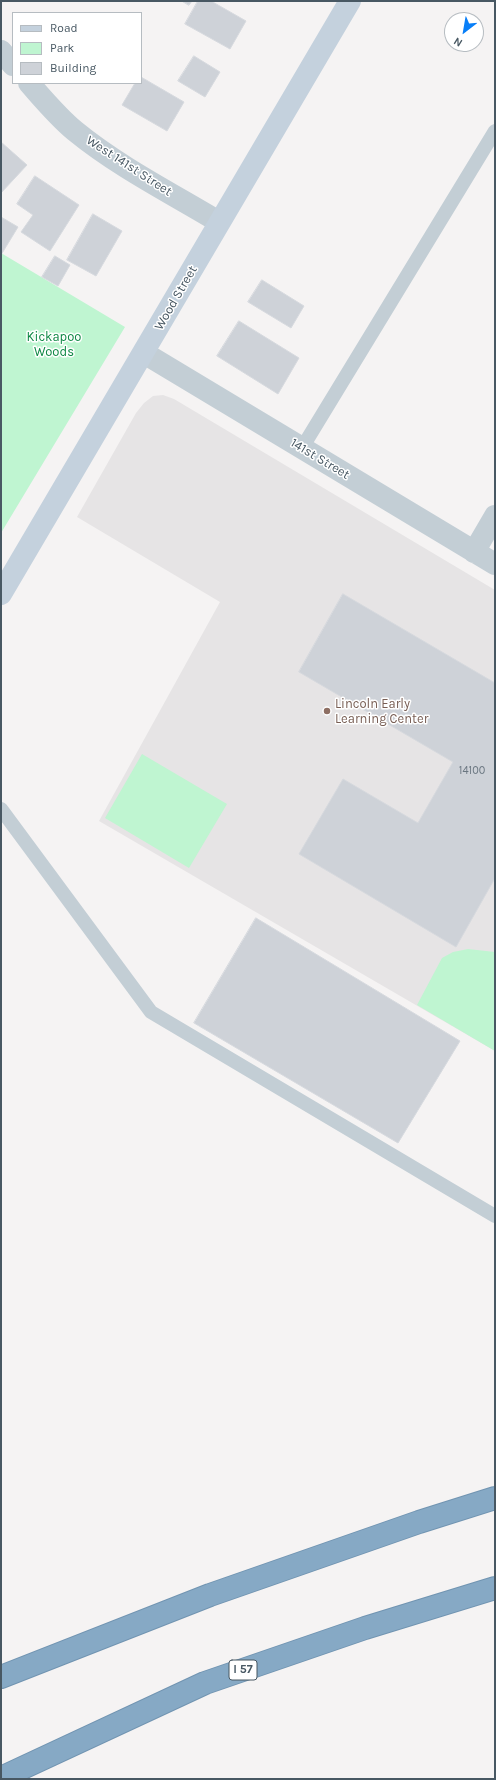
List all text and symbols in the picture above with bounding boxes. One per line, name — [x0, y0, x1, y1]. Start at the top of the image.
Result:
legend — [12, 12, 142, 84]
north arrow — [444, 12, 484, 52]
text: Road — [50, 21, 78, 35]
text: N — [451, 34, 465, 49]
text: Park — [50, 41, 74, 55]
text: Building — [50, 61, 96, 75]
street label: West 141st Street — [83, 132, 175, 200]
street label: Wood Street — [151, 263, 201, 333]
park label: Kickapoo Woods — [27, 329, 81, 360]
street label: 141st Street — [288, 435, 352, 483]
place label: Lincoln Early Learning Center — [335, 696, 428, 727]
marker: Lincoln Early Learning Center — [322, 706, 332, 716]
house number: 14100 — [459, 764, 485, 778]
road number: I 57 — [229, 1660, 257, 1680]

